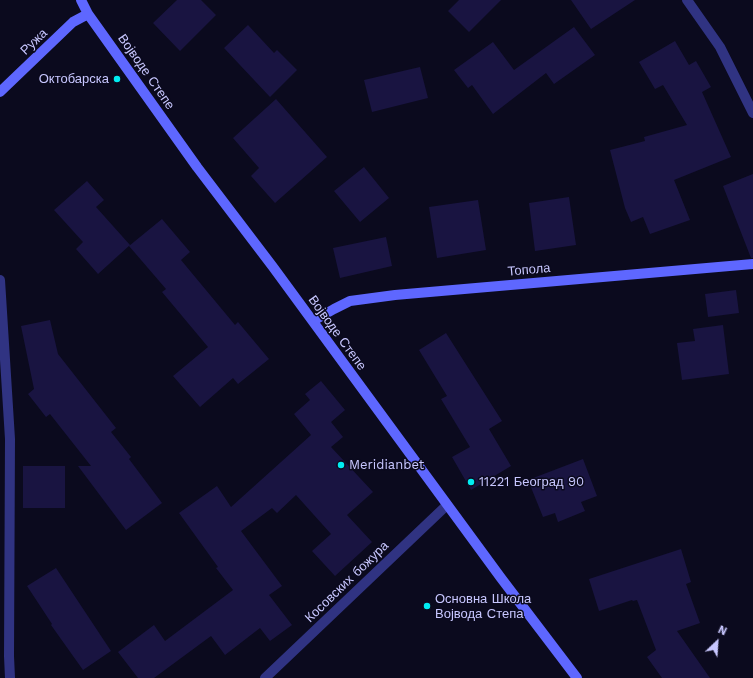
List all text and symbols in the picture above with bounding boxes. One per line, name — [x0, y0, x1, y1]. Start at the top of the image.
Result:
street label: Ружа — [17, 26, 51, 58]
street label: Војводе Степе — [114, 31, 178, 113]
place label: Октобарска — [39, 71, 109, 87]
marker: Октобарска — [112, 74, 122, 84]
street label: Топола — [507, 260, 551, 280]
street label: Војводе Степе — [305, 293, 369, 373]
place label: Meridianbet — [349, 457, 424, 473]
marker: Meridianbet — [336, 460, 346, 470]
place label: 11221 Београд 90 — [479, 474, 584, 490]
marker: 11221 Београд 90 — [466, 477, 476, 487]
street label: Косовских божура — [302, 538, 392, 626]
place label: Основна Школа Војвода Степа — [435, 591, 531, 622]
marker: Основна Школа Војвода Степа — [422, 601, 432, 611]
north arrow — [697, 622, 737, 662]
text: N — [716, 623, 729, 638]

